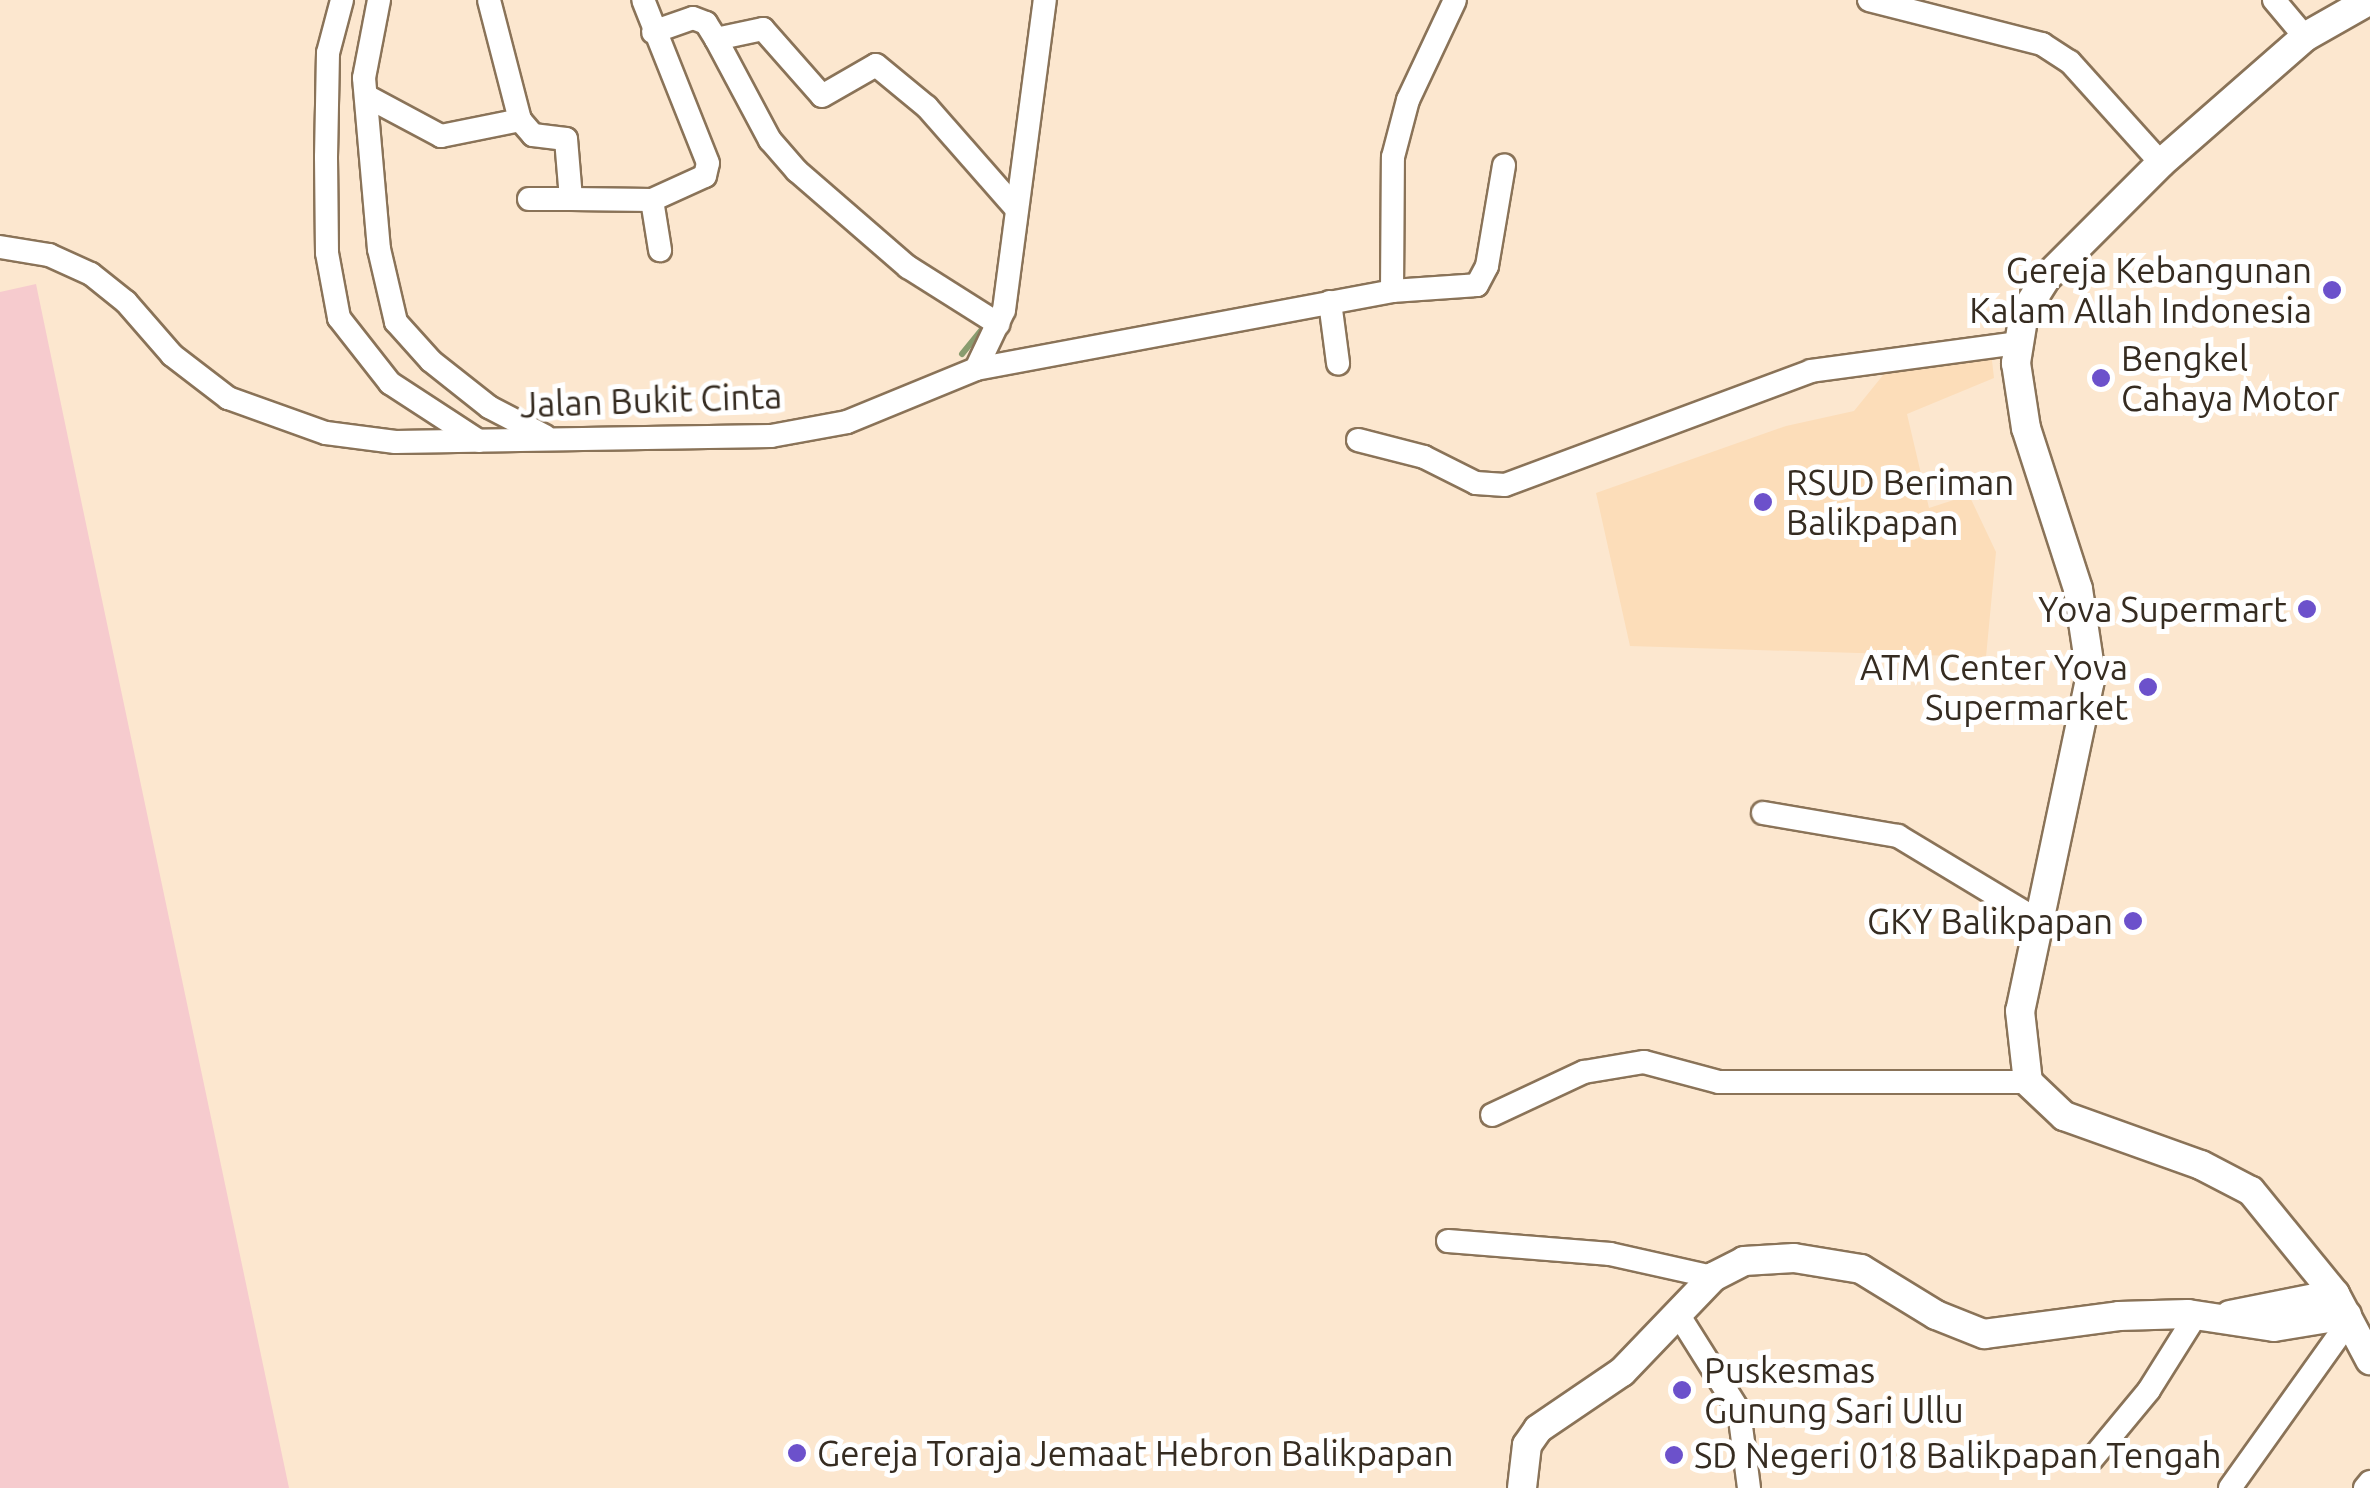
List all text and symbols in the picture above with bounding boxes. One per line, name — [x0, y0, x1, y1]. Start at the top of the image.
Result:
place label: Gereja Kebangunan Kalam Allah Indonesia — [1969, 249, 2312, 331]
marker: Gereja Kebangunan Kalam Allah Indonesia — [2321, 279, 2343, 301]
place label: Bengkel Cahaya Motor — [2121, 337, 2340, 419]
marker: Bengkel Cahaya Motor — [2090, 367, 2112, 389]
street label: Jalan Bukit Cinta — [519, 374, 783, 426]
place label: RSUD Beriman Balikpapan — [1786, 461, 2014, 543]
marker: RSUD Beriman Balikpapan — [1750, 489, 1776, 515]
place label: Yova Supermart — [2038, 588, 2287, 630]
marker: Yova Supermart — [2296, 598, 2318, 620]
place label: ATM Center Yova Supermarket — [1860, 646, 2128, 728]
marker: ATM Center Yova Supermarket — [2137, 676, 2159, 698]
place label: GKY Balikpapan — [1867, 900, 2113, 942]
marker: GKY Balikpapan — [2122, 910, 2144, 932]
place label: Puskesmas Gunung Sari Ullu — [1704, 1349, 1964, 1431]
marker: Puskesmas Gunung Sari Ullu — [1669, 1377, 1695, 1403]
place label: Gereja Toraja Jemaat Hebron Balikpapan — [817, 1432, 1453, 1474]
place label: SD Negeri 018 Balikpapan Tengah — [1694, 1434, 2222, 1476]
marker: Gereja Toraja Jemaat Hebron Balikpapan — [786, 1442, 808, 1464]
marker: SD Negeri 018 Balikpapan Tengah — [1663, 1444, 1685, 1466]

